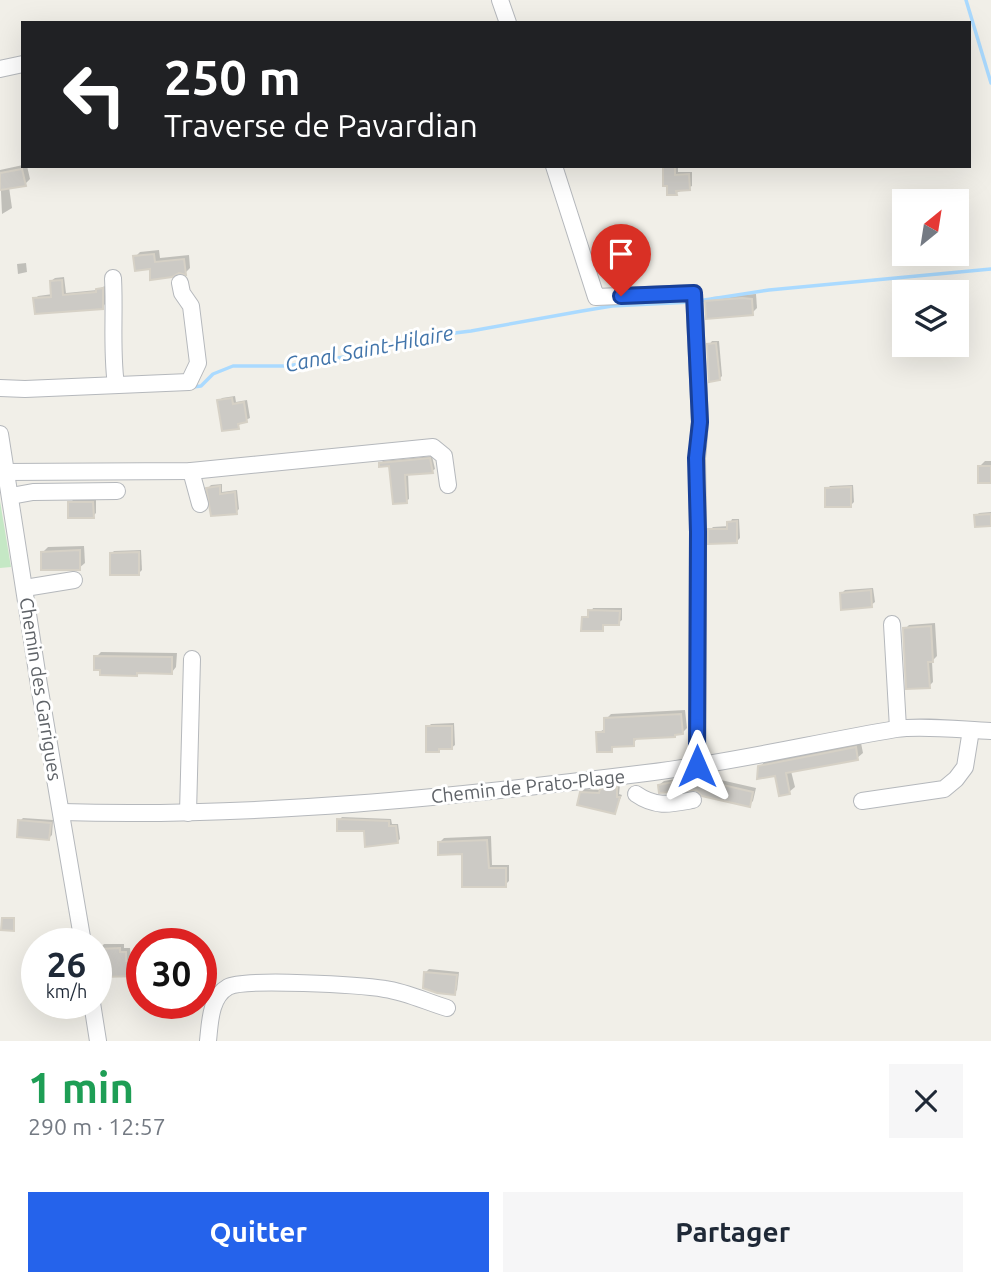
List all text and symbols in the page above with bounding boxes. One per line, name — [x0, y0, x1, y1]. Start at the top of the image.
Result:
icon: left — [49, 49, 140, 140]
text: 250 m — [164, 49, 301, 104]
text: Traverse de Pavardian — [164, 107, 478, 143]
north arrow — [892, 189, 970, 266]
map controls — [892, 189, 969, 357]
pin — [591, 224, 651, 296]
icon: arrive — [602, 235, 640, 273]
button: layers — [892, 280, 969, 357]
water label: Canal Saint-Hilaire — [283, 320, 456, 376]
street label: Chemin des Garrigues — [16, 596, 66, 782]
position arrow — [660, 729, 734, 803]
street label: Chemin de Prato-Plage — [430, 765, 626, 807]
speed limit sign: 30 — [126, 928, 217, 1019]
text: 26 — [47, 944, 86, 984]
text: km/h — [46, 981, 87, 1001]
text: 1 min — [28, 1064, 134, 1111]
button: close — [889, 1064, 963, 1138]
text: 290 m · 12:57 — [28, 1114, 166, 1139]
button: Quitter — [28, 1192, 489, 1272]
button: Partager — [503, 1192, 963, 1272]

